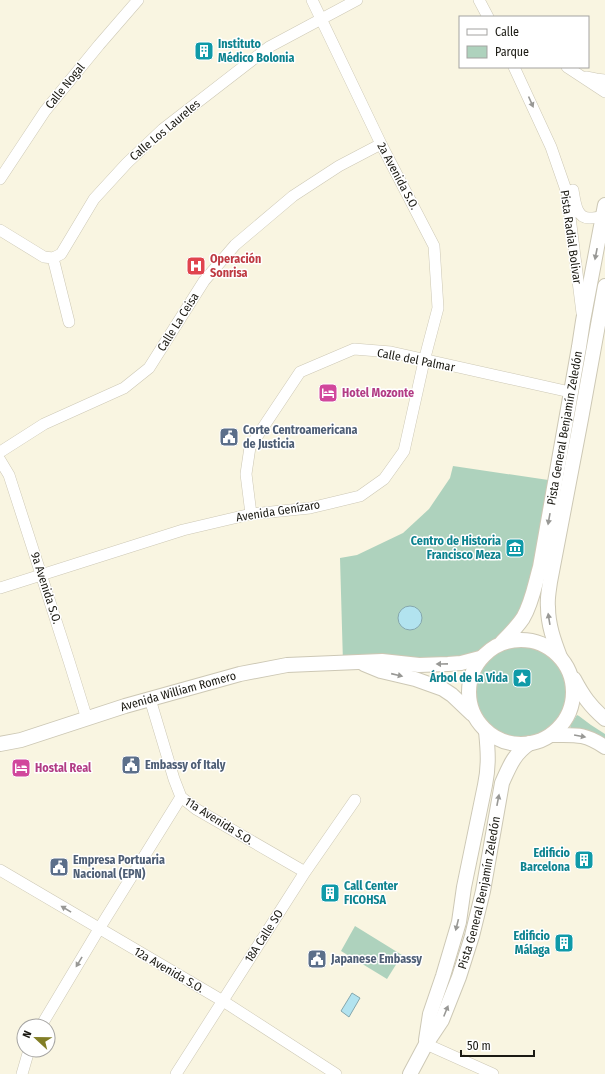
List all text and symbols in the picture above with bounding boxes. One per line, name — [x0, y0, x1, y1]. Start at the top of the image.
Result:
legend — [459, 16, 589, 68]
text: Calle — [495, 25, 519, 39]
place label: Instituto Médico Bolonia — [218, 37, 294, 65]
building icon: Instituto Médico Bolonia — [193, 40, 215, 62]
text: Parque — [495, 45, 529, 59]
street label: Calle Nogal — [42, 60, 88, 112]
street label: Calle Los Laureles — [127, 97, 203, 163]
one-way arrow — [528, 97, 534, 108]
street label: 2a Avenida S.O. — [374, 140, 422, 212]
street label: Pista Radial Bolivar — [557, 189, 585, 286]
one-way arrow — [592, 248, 598, 260]
place label: Operación Sonrisa — [210, 252, 261, 280]
hospital icon: Operación Sonrisa — [185, 255, 207, 277]
street label: Calle La Ceisa — [154, 290, 202, 354]
street label: Calle del Palmar — [376, 346, 457, 375]
street label: Pista General Benjamín Zeledón — [544, 350, 585, 506]
hotel icon: Hotel Mozonte — [317, 382, 339, 404]
place label: Hotel Mozonte — [342, 386, 414, 400]
place label: Corte Centroamericana de Justicia — [243, 423, 358, 451]
public building icon: Corte Centroamericana de Justicia — [218, 426, 240, 448]
street label: Avenida Genízaro — [235, 497, 321, 525]
one-way arrow — [545, 513, 551, 525]
place label: Centro de Historia Francisco Meza — [411, 534, 501, 562]
museum icon: Centro de Historia Francisco Meza — [504, 537, 526, 559]
street label: 9a Avenida S.O. — [28, 550, 64, 626]
one-way arrow — [546, 613, 552, 626]
one-way arrow — [436, 661, 448, 668]
place icon: Árbol de la Vida — [511, 667, 533, 689]
street label: Avenida William Romero — [119, 668, 238, 714]
place label: Árbol de la Vida — [429, 669, 508, 685]
one-way arrow — [391, 672, 403, 678]
one-way arrow — [574, 733, 586, 739]
public building icon: Embassy of Italy — [120, 754, 142, 776]
hotel icon: Hostal Real — [10, 757, 32, 779]
place label: Embassy of Italy — [145, 758, 226, 772]
place label: Hostal Real — [35, 761, 92, 775]
street label: 11a Avenida S.O. — [182, 794, 256, 848]
one-way arrow — [496, 794, 502, 806]
street label: Pista General Benjamín Zeledón — [455, 815, 503, 971]
place label: Edificio Barcelona — [520, 846, 571, 874]
building icon: Edificio Barcelona — [573, 849, 595, 871]
place label: Empresa Portuaria Nacional (EPN) — [73, 853, 165, 881]
public building icon: Empresa Portuaria Nacional (EPN) — [48, 856, 70, 878]
place label: Call Center FICOHSA — [344, 879, 399, 907]
building icon: Call Center FICOHSA — [319, 882, 341, 904]
one-way arrow — [60, 905, 72, 912]
street label: 18A Calle SO — [242, 907, 286, 965]
one-way arrow — [454, 919, 460, 931]
place label: Edificio Málaga — [514, 929, 551, 957]
building icon: Edificio Málaga — [553, 932, 575, 954]
street label: 12a Avenida S.O. — [131, 944, 207, 996]
public building icon: Japanese Embassy — [306, 948, 328, 970]
place label: Japanese Embassy — [330, 952, 422, 966]
one-way arrow — [75, 957, 83, 967]
one-way arrow — [443, 1004, 449, 1016]
north arrow — [16, 1018, 56, 1058]
text: N — [20, 1029, 34, 1040]
scale bar — [461, 1032, 534, 1058]
text: 50 m — [467, 1039, 491, 1053]

